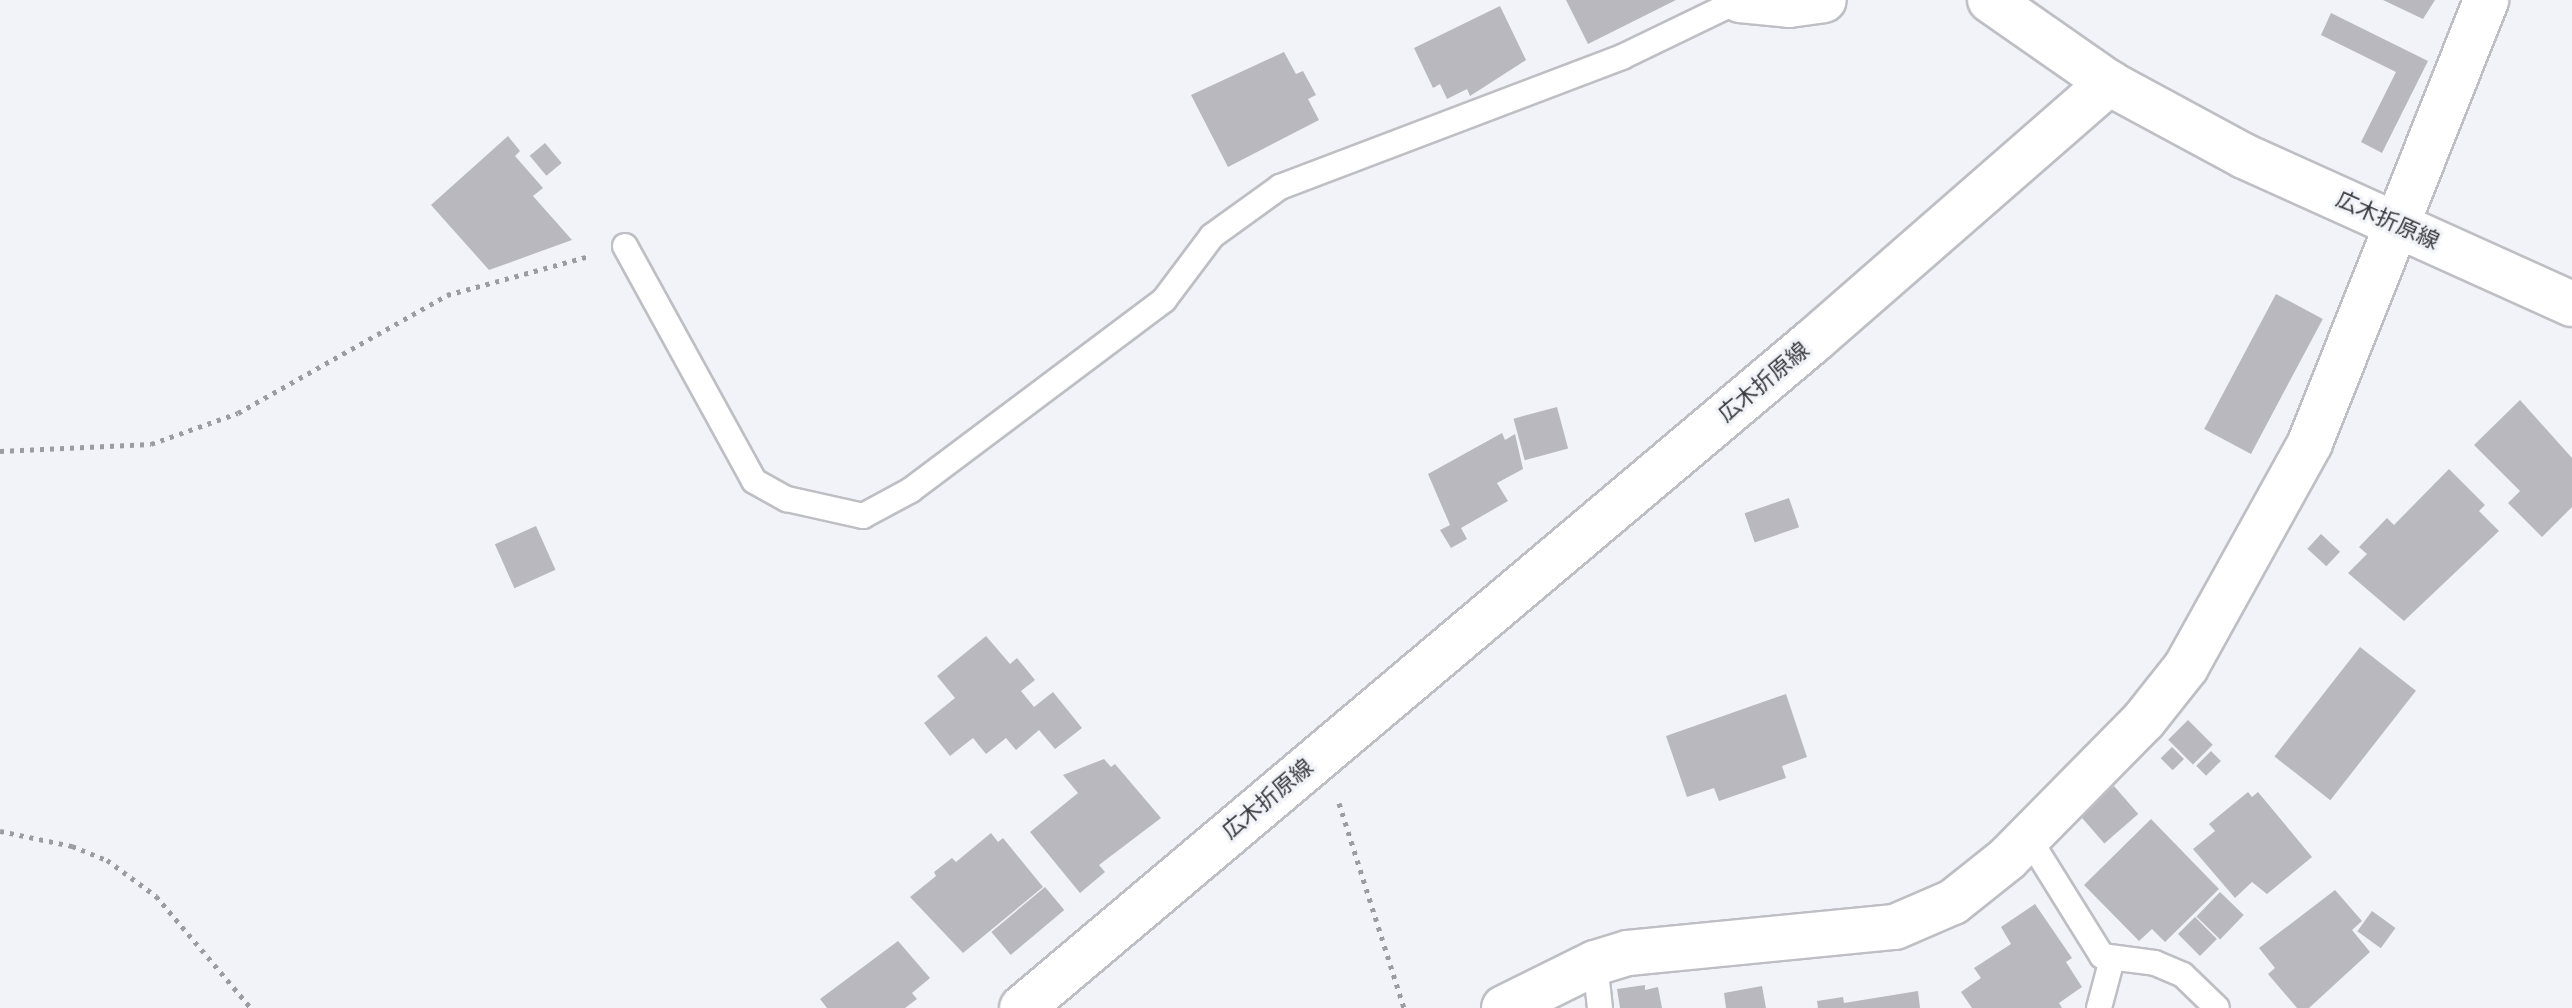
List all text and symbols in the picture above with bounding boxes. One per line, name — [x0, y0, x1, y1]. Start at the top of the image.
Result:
street label: 広木折原線 — [2331, 187, 2443, 255]
street label: 広木折原線 — [1713, 338, 1815, 428]
street label: 広木折原線 — [1217, 755, 1319, 845]

